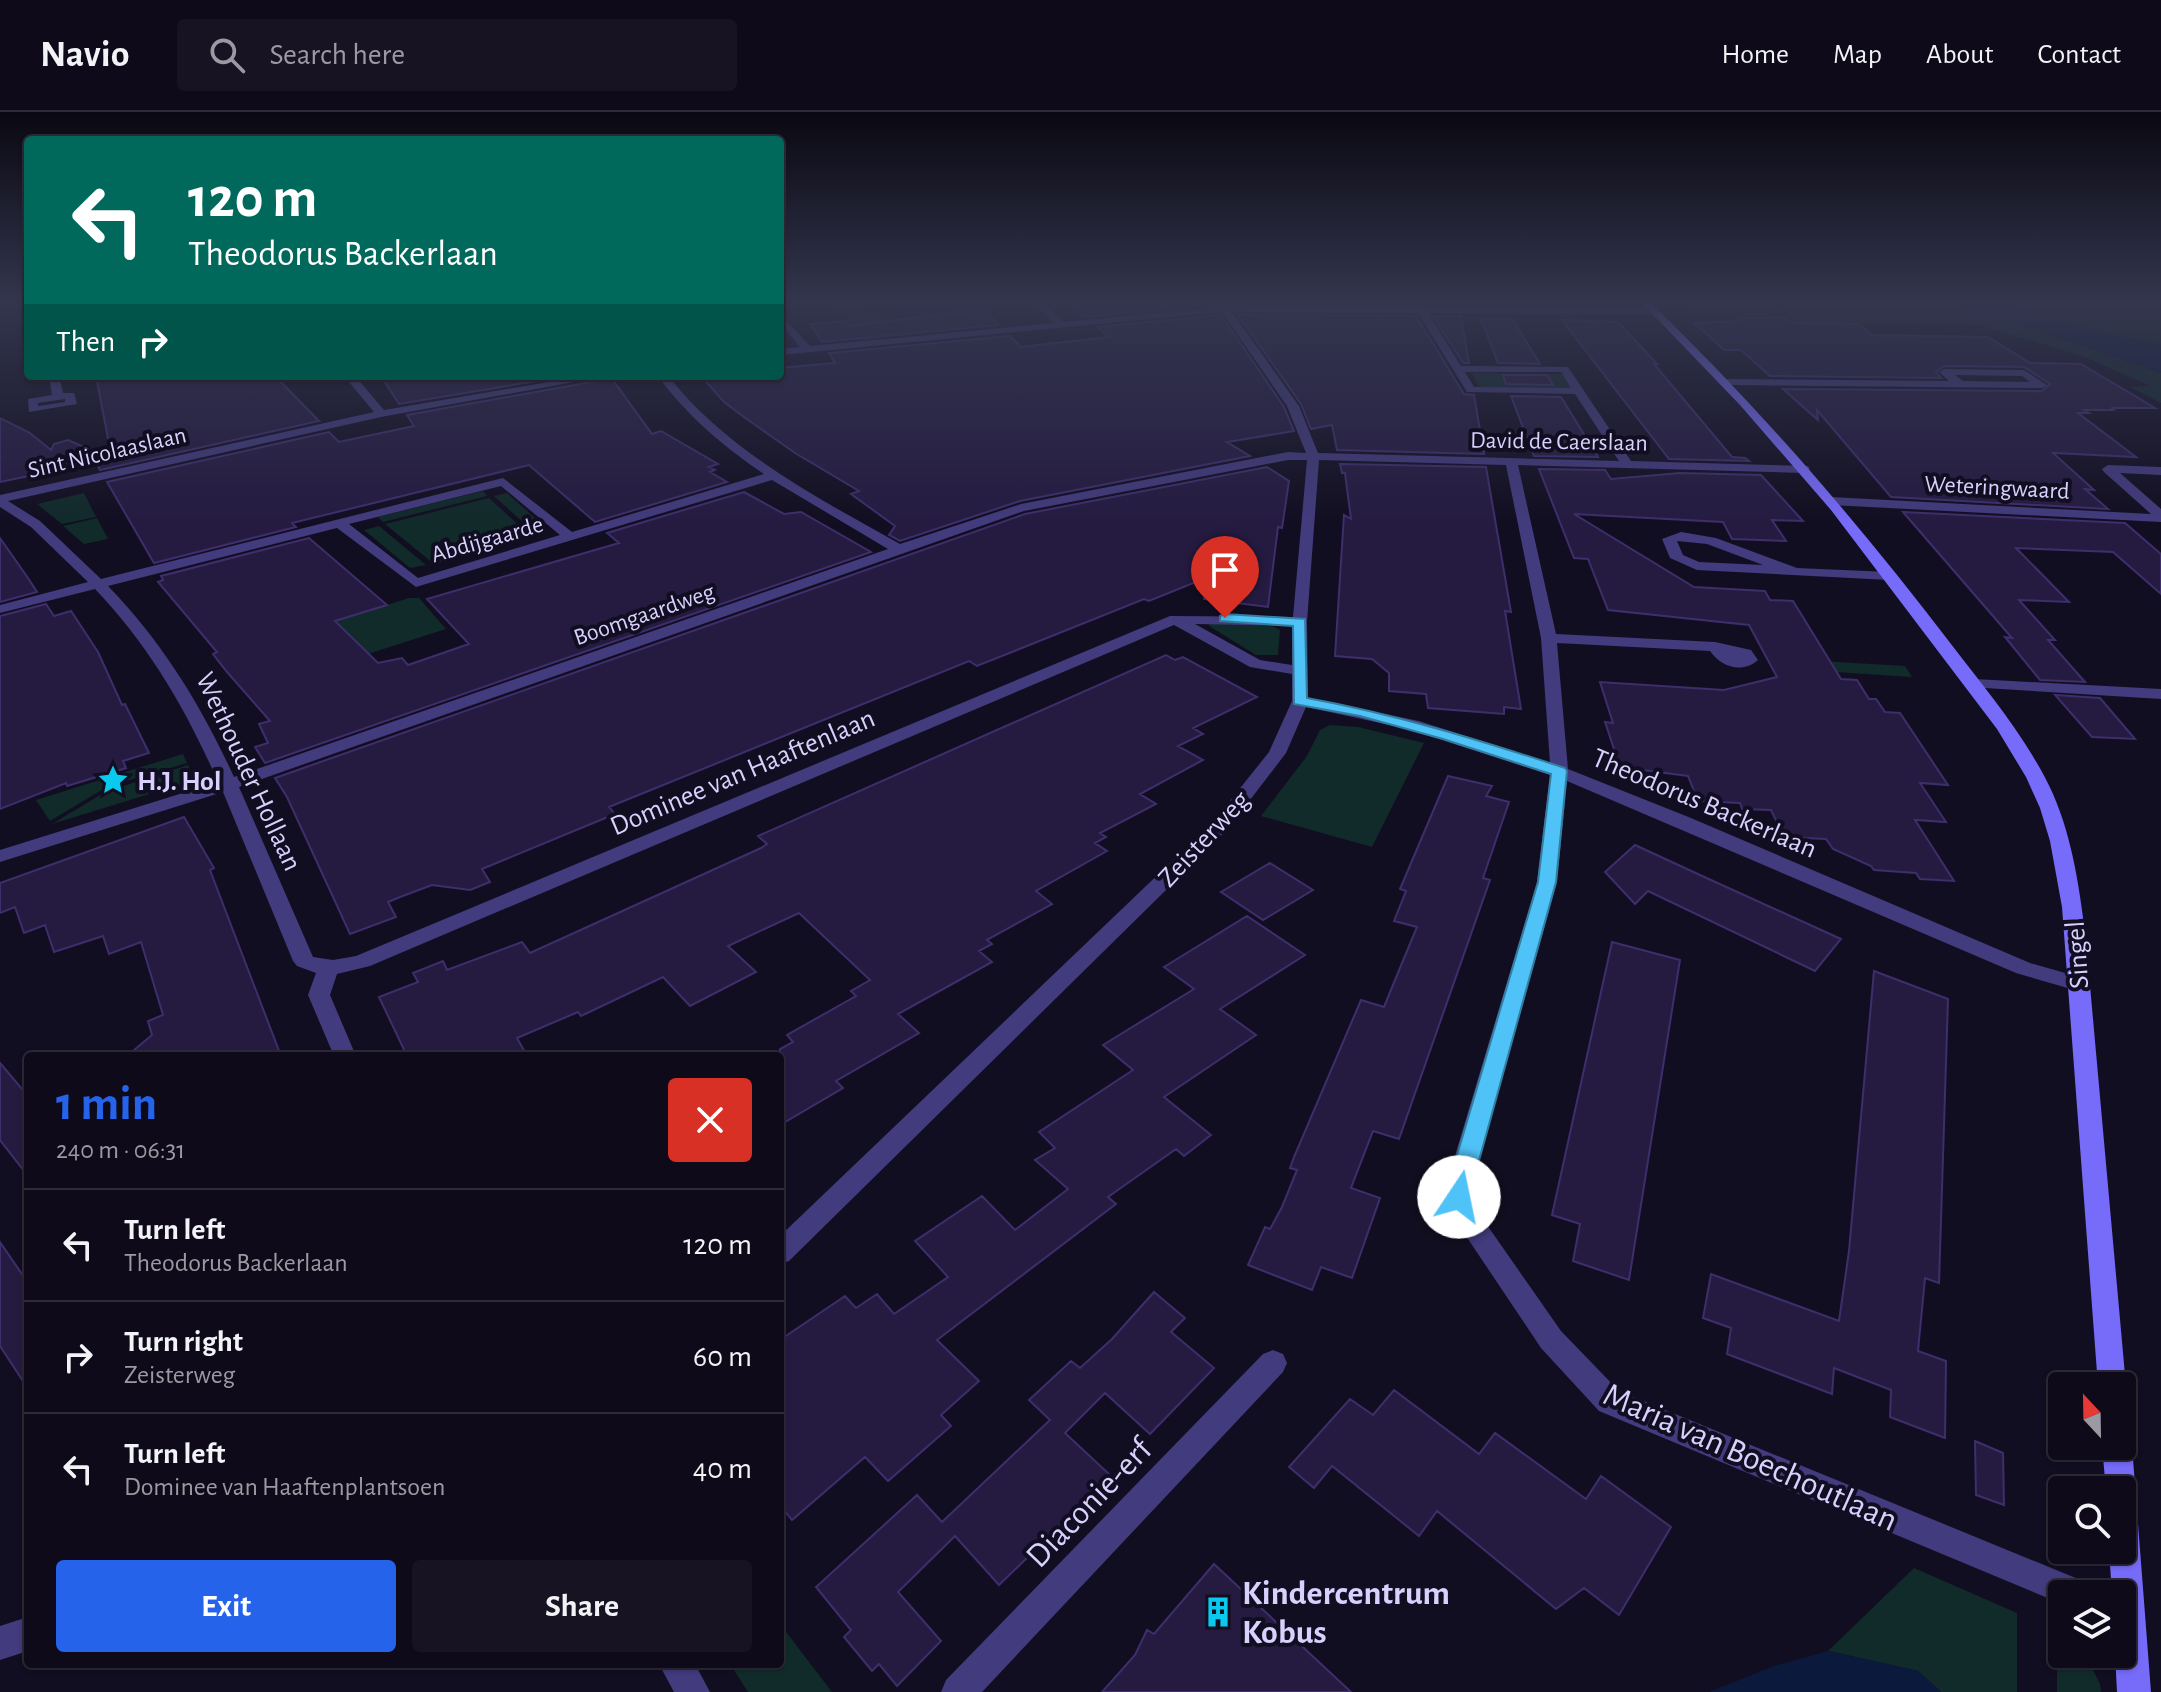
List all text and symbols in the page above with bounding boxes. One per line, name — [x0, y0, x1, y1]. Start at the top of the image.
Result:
search box — [177, 19, 737, 91]
icon: search — [205, 33, 249, 77]
text: Navio — [40, 36, 129, 74]
text: Search here — [269, 40, 405, 70]
text: Home — [1722, 41, 1789, 69]
text: Map — [1833, 41, 1882, 69]
text: About — [1926, 41, 1994, 69]
text: Contact — [2038, 41, 2121, 69]
icon: left — [56, 168, 160, 272]
text: 120 m — [188, 171, 317, 227]
text: Theodorus Backerlaan — [188, 236, 498, 272]
icon: right — [131, 320, 175, 364]
text: Then — [56, 327, 115, 357]
street label: Sint Nicolaaslaan — [26, 423, 189, 483]
street label: David de Caerslaan — [1470, 428, 1648, 456]
street label: Weteringwaard — [1924, 472, 2070, 504]
street label: Abdijgaarde — [429, 513, 546, 567]
pin — [1191, 536, 1259, 618]
icon: arrive — [1203, 548, 1247, 592]
street label: Boomgaardweg — [571, 580, 718, 650]
street label: Wethouder Hollaan — [190, 668, 306, 875]
street label: Dominee van Haaftenlaan — [606, 704, 879, 841]
street label: Theodorus Backerlaan — [1588, 744, 1821, 864]
place icon: H.J. Hol — [96, 763, 130, 797]
place label: H.J. Hol — [137, 768, 221, 796]
street label: Zeisterweg — [1153, 786, 1256, 893]
street label: Singel — [2062, 920, 2094, 990]
button: close — [668, 1078, 752, 1162]
text: 1 min — [56, 1081, 157, 1129]
text: 240 m · 06:31 — [56, 1137, 185, 1163]
position arrow — [1417, 1155, 1501, 1239]
text: Turn left — [124, 1215, 225, 1245]
icon: left — [56, 1223, 100, 1267]
text: 120 m — [683, 1230, 752, 1260]
text: Theodorus Backerlaan — [124, 1250, 348, 1276]
text: Turn right — [124, 1327, 243, 1357]
icon: right — [56, 1335, 100, 1379]
text: 60 m — [693, 1342, 752, 1372]
text: Zeisterweg — [124, 1362, 235, 1388]
north arrow — [2048, 1372, 2136, 1460]
map controls — [2048, 1372, 2136, 1668]
street label: Maria van Boechoutlaan — [1598, 1378, 1902, 1538]
street label: Diaconie-erf — [1020, 1431, 1160, 1574]
text: Turn left — [124, 1439, 225, 1469]
icon: left — [56, 1447, 100, 1491]
text: 40 m — [693, 1454, 752, 1484]
text: Dominee van Haaftenplantsoen — [124, 1474, 445, 1500]
button: search — [2048, 1476, 2136, 1564]
button: Exit — [56, 1560, 396, 1652]
button: Share — [412, 1560, 752, 1652]
place label: Kindercentrum Kobus — [1242, 1577, 1450, 1650]
button: layers — [2048, 1580, 2136, 1668]
building icon: Kindercentrum Kobus — [1201, 1595, 1235, 1629]

